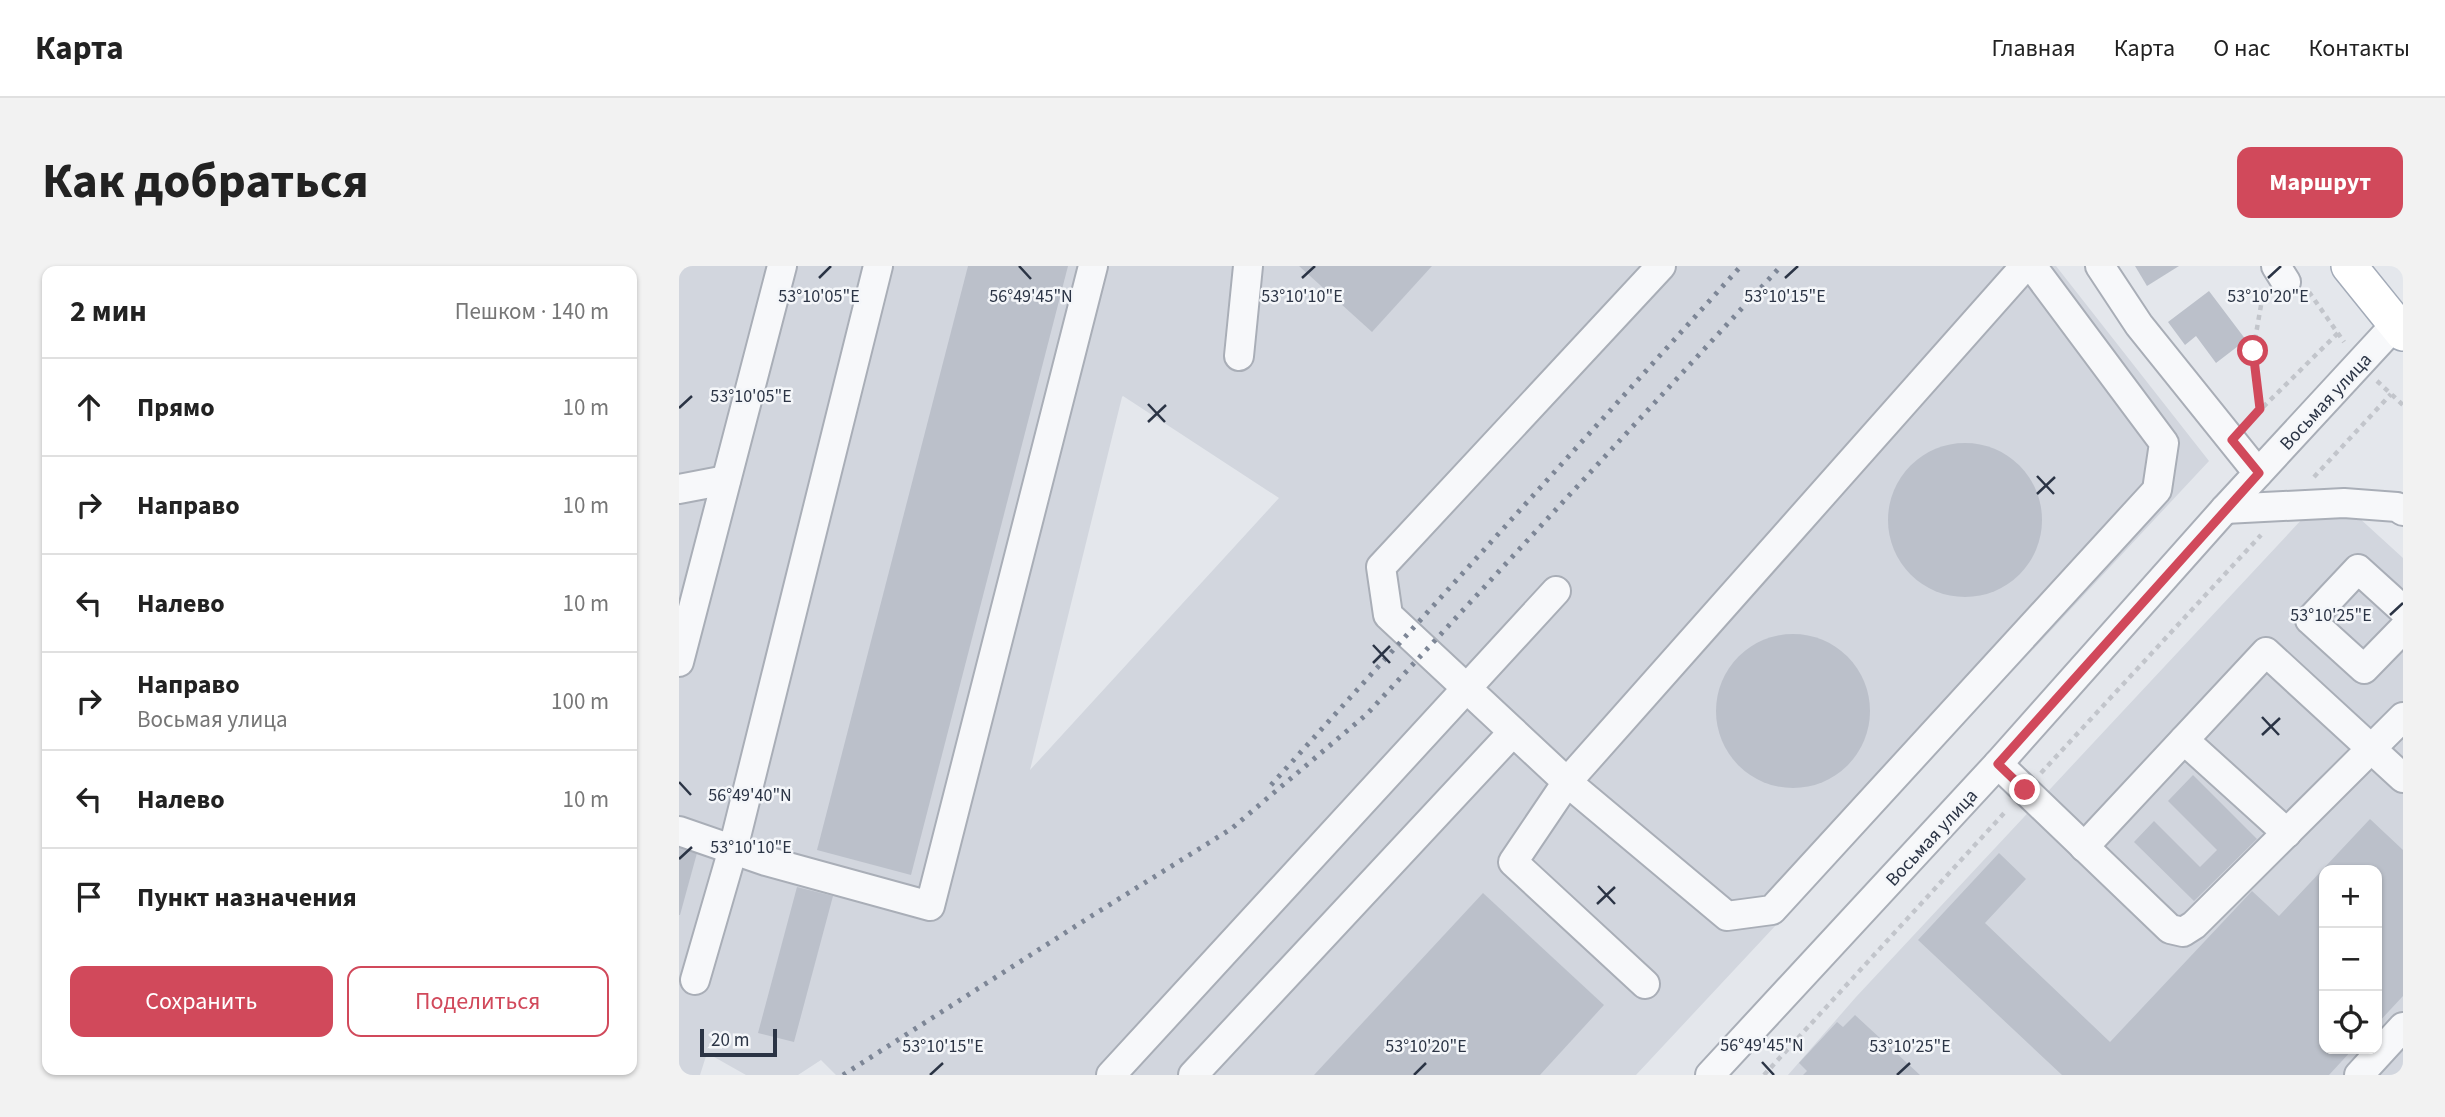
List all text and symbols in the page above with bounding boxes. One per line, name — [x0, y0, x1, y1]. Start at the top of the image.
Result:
text: Карта — [35, 25, 124, 72]
text: Главная — [1991, 31, 2076, 66]
text: Карта — [2114, 31, 2175, 66]
text: О нас — [2213, 31, 2270, 66]
text: Контакты — [2308, 31, 2410, 66]
text: Как добраться — [42, 147, 369, 217]
button: Маршрут — [2237, 147, 2403, 218]
text: 53°10'05"E — [778, 284, 860, 309]
text: 56°49'45"N — [989, 284, 1073, 309]
text: 53°10'10"E — [1261, 284, 1343, 309]
text: 53°10'15"E — [1744, 284, 1826, 309]
text: 53°10'20"E — [2227, 284, 2309, 309]
text: 2 мин — [70, 290, 147, 333]
text: Пешком · 140 m — [455, 295, 609, 328]
route start — [2237, 335, 2268, 366]
street label: Восьмая улица — [2274, 347, 2378, 457]
text: 53°10'05"E — [710, 384, 792, 409]
icon: ahead — [70, 388, 108, 426]
text: Прямо — [137, 389, 215, 426]
text: 10 m — [562, 391, 609, 424]
icon: right — [70, 486, 108, 524]
text: Направо — [137, 487, 240, 524]
text: 10 m — [562, 489, 609, 522]
icon: left — [70, 584, 108, 622]
text: Налево — [137, 585, 225, 622]
text: 10 m — [562, 587, 609, 620]
text: 53°10'25"E — [2290, 603, 2372, 628]
text: Направо — [137, 666, 240, 703]
icon: right — [70, 682, 108, 720]
text: 100 m — [551, 685, 609, 718]
text: Восьмая улица — [137, 703, 288, 736]
route end — [2009, 774, 2040, 805]
icon: left — [70, 780, 108, 818]
text: Налево — [137, 781, 225, 818]
text: 10 m — [562, 783, 609, 816]
text: 56°49'40"N — [708, 783, 792, 808]
street label: Восьмая улица — [1880, 783, 1984, 893]
text: 53°10'10"E — [710, 835, 792, 860]
map controls — [2319, 865, 2382, 1054]
button: + — [2319, 865, 2382, 928]
icon: arrive — [70, 878, 108, 916]
text: Пункт назначения — [137, 879, 357, 916]
button: − — [2319, 928, 2382, 991]
button: Сохранить — [70, 966, 333, 1037]
button: Поделиться — [347, 966, 609, 1037]
button: locate — [2319, 991, 2382, 1054]
scale bar — [700, 1026, 777, 1058]
text: 20 m — [711, 1027, 749, 1054]
text: 56°49'45"N — [1720, 1033, 1804, 1058]
text: 53°10'15"E — [902, 1034, 984, 1059]
text: 53°10'20"E — [1385, 1034, 1467, 1059]
text: 53°10'25"E — [1869, 1034, 1951, 1059]

